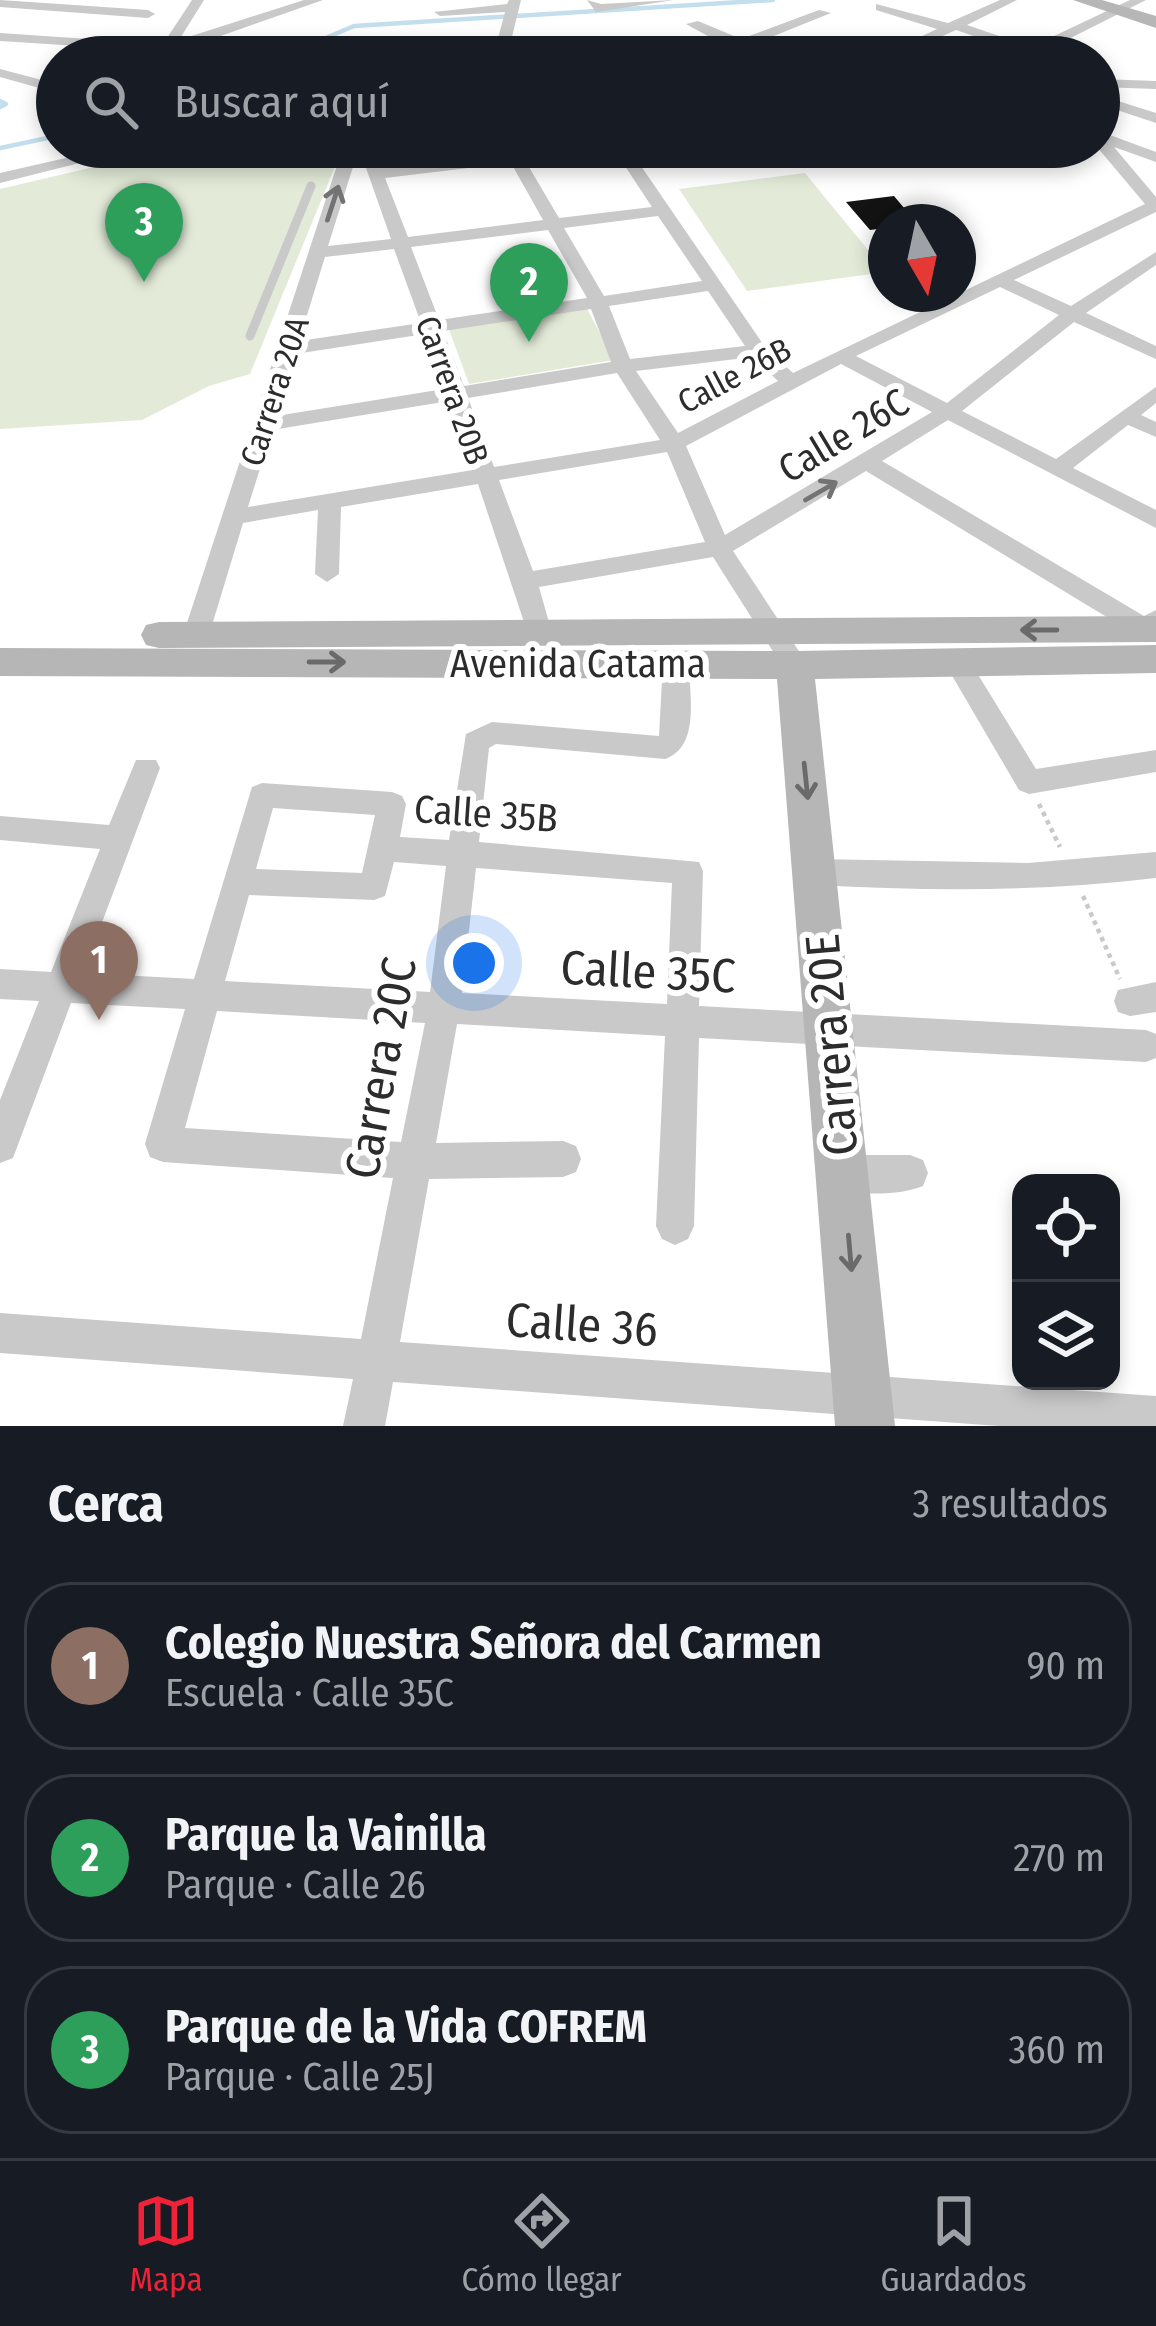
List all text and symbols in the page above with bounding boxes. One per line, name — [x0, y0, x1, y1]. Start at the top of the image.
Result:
search box — [36, 36, 1120, 168]
icon: search — [78, 69, 144, 135]
text: Buscar aquí — [174, 75, 390, 129]
pin: 3 — [105, 183, 183, 282]
one-way arrow — [324, 185, 346, 223]
north arrow — [868, 204, 976, 312]
pin: 2 — [490, 243, 568, 342]
street label: Carrera 20A — [232, 311, 318, 471]
street label: Carrera 20B — [407, 311, 497, 470]
street label: Calle 26B — [671, 329, 798, 422]
street label: Calle 26C — [770, 379, 917, 492]
one-way arrow — [803, 479, 837, 503]
one-way arrow — [1020, 618, 1059, 641]
street label: Avenida Catama — [450, 641, 706, 687]
one-way arrow — [307, 651, 346, 673]
one-way arrow — [795, 761, 818, 800]
street label: Calle 35B — [413, 786, 559, 842]
pin: 1 — [60, 921, 138, 1020]
street label: Carrera 20E — [793, 932, 871, 1158]
your location — [444, 933, 504, 993]
street label: Calle 35C — [559, 938, 737, 1006]
street label: Carrera 20C — [333, 953, 429, 1183]
map controls — [1012, 1174, 1120, 1390]
button: locate — [1012, 1174, 1120, 1282]
one-way arrow — [839, 1233, 862, 1272]
button: layers — [1012, 1282, 1120, 1390]
street label: Calle 36 — [504, 1291, 660, 1359]
text: Cerca — [48, 1473, 164, 1535]
text: 3 resultados — [912, 1481, 1108, 1527]
text: Colegio Nuestra Señora del Carmen — [165, 1616, 822, 1670]
text: 1 — [82, 1643, 98, 1689]
text: 90 m — [1027, 1643, 1105, 1689]
text: Escuela · Calle 35C — [165, 1670, 454, 1716]
text: Parque la Vainilla — [165, 1808, 487, 1862]
text: 2 — [81, 1835, 99, 1881]
text: 270 m — [1013, 1835, 1105, 1881]
text: Parque · Calle 26 — [165, 1862, 426, 1908]
text: Parque de la Vida COFREM — [165, 2000, 647, 2054]
text: 3 — [81, 2027, 99, 2073]
text: 360 m — [1009, 2027, 1105, 2073]
text: Parque · Calle 25J — [165, 2054, 435, 2100]
tab: Mapa — [129, 2188, 203, 2300]
tab: Cómo llegar — [462, 2188, 622, 2300]
tab: Guardados — [881, 2188, 1027, 2300]

